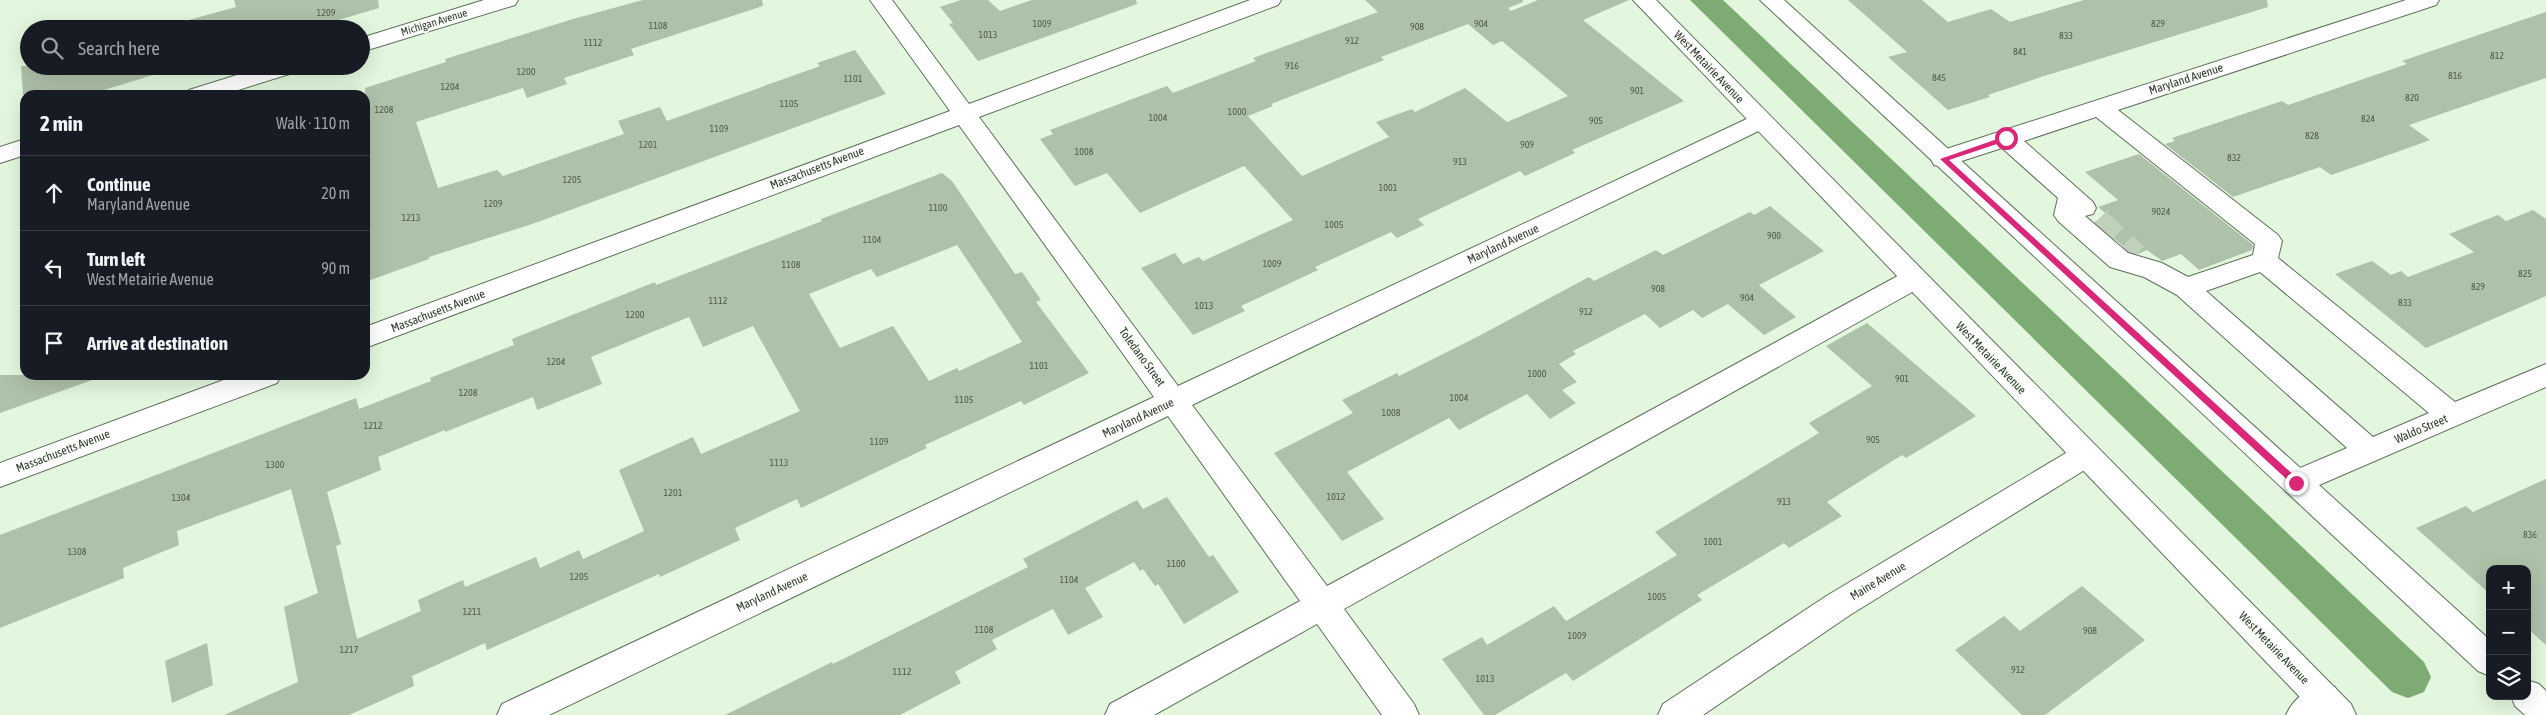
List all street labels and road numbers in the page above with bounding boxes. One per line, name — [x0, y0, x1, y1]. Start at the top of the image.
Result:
street label: Michigan Avenue — [399, 6, 469, 38]
street label: West Metairie Avenue — [1671, 28, 1747, 106]
street label: Maryland Avenue — [2147, 60, 2225, 98]
street label: Massachusetts Avenue — [768, 144, 866, 192]
street label: Maryland Avenue — [1465, 221, 1541, 267]
street label: Massachusetts Avenue — [389, 287, 487, 335]
street label: West Metairie Avenue — [1953, 319, 2029, 397]
street label: Toledano Street — [1116, 325, 1168, 390]
street label: Maryland Avenue — [1100, 395, 1176, 441]
street label: Waldo Street — [2392, 411, 2450, 446]
street label: Massachusetts Avenue — [14, 427, 112, 475]
street label: Maine Avenue — [1848, 559, 1908, 603]
street label: Maryland Avenue — [734, 569, 810, 615]
street label: West Metairie Avenue — [2236, 609, 2312, 687]

